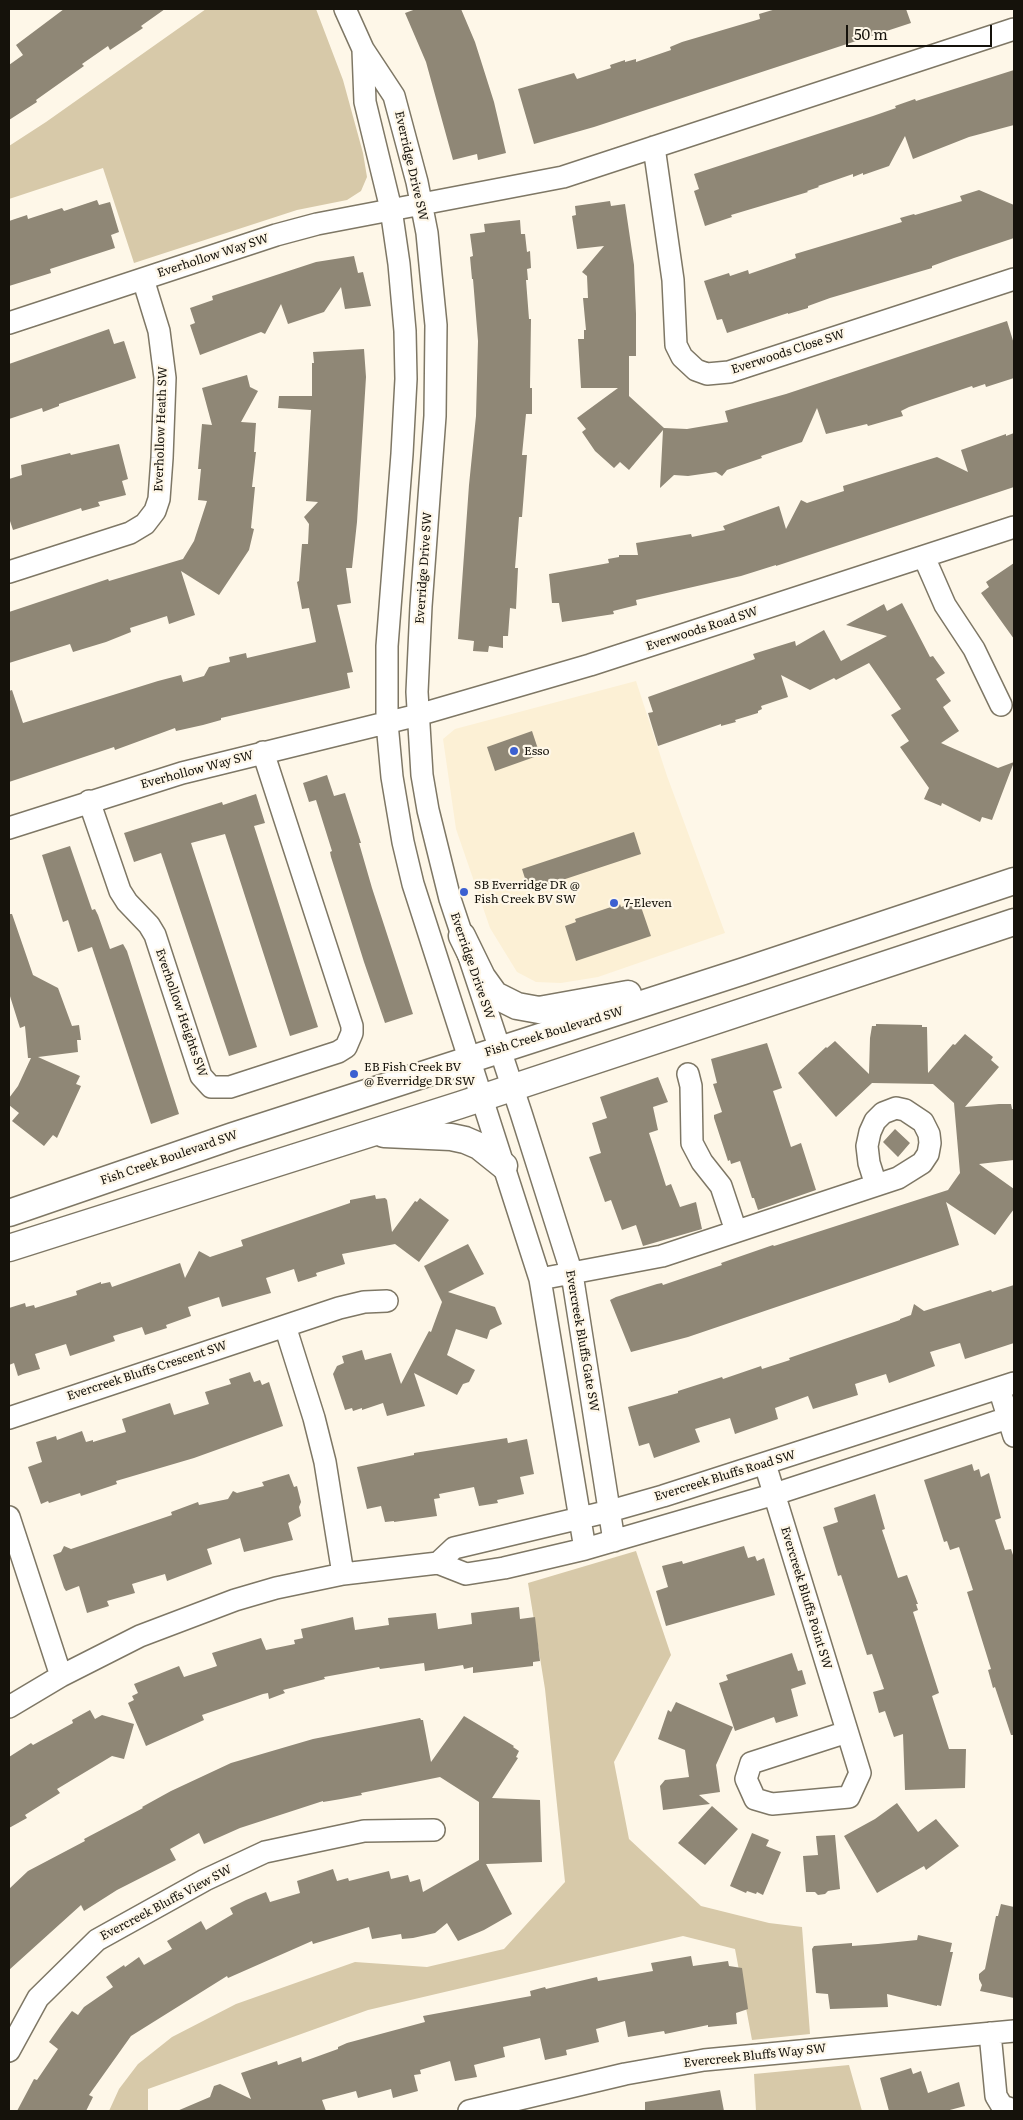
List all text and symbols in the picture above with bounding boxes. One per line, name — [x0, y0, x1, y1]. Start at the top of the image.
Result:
scale bar — [848, 15, 994, 47]
text: 50 m — [854, 22, 888, 45]
street label: Everridge Drive SW — [391, 110, 431, 222]
street label: Everhollow Way SW — [155, 231, 271, 281]
street label: Everwoods Close SW — [729, 327, 847, 377]
street label: Everhollow Heath SW — [152, 366, 170, 492]
street label: Everridge Drive SW — [413, 512, 435, 624]
street label: Everwoods Road SW — [644, 604, 760, 654]
place label: Esso — [524, 744, 550, 758]
marker: Esso — [508, 745, 520, 757]
street label: Everhollow Way SW — [139, 748, 255, 792]
place label: SB Everridge DR @ Fish Creek BV SW — [474, 878, 580, 906]
marker: SB Everridge DR @ Fish Creek BV SW — [458, 886, 470, 898]
place label: 7-Eleven — [624, 896, 672, 910]
marker: 7-Eleven — [608, 897, 620, 909]
street label: Everridge Drive SW — [447, 911, 497, 1021]
street label: Everhollow Heights SW — [152, 947, 210, 1079]
street label: Fish Creek Boulevard SW — [483, 1004, 625, 1060]
place label: EB Fish Creek BV @ Everridge DR SW — [364, 1060, 475, 1088]
marker: EB Fish Creek BV @ Everridge DR SW — [348, 1068, 360, 1080]
street label: Fish Creek Boulevard SW — [98, 1128, 240, 1188]
street label: Evercreek Bluffs Gate SW — [562, 1269, 602, 1413]
street label: Evercreek Bluffs Crescent SW — [65, 1338, 229, 1404]
street label: Evercreek Bluffs Road SW — [653, 1448, 797, 1504]
street label: Evercreek Bluffs Point SW — [777, 1525, 835, 1671]
street label: Evercreek Bluffs View SW — [98, 1862, 234, 1944]
street label: Evercreek Bluffs Way SW — [683, 2041, 827, 2071]

